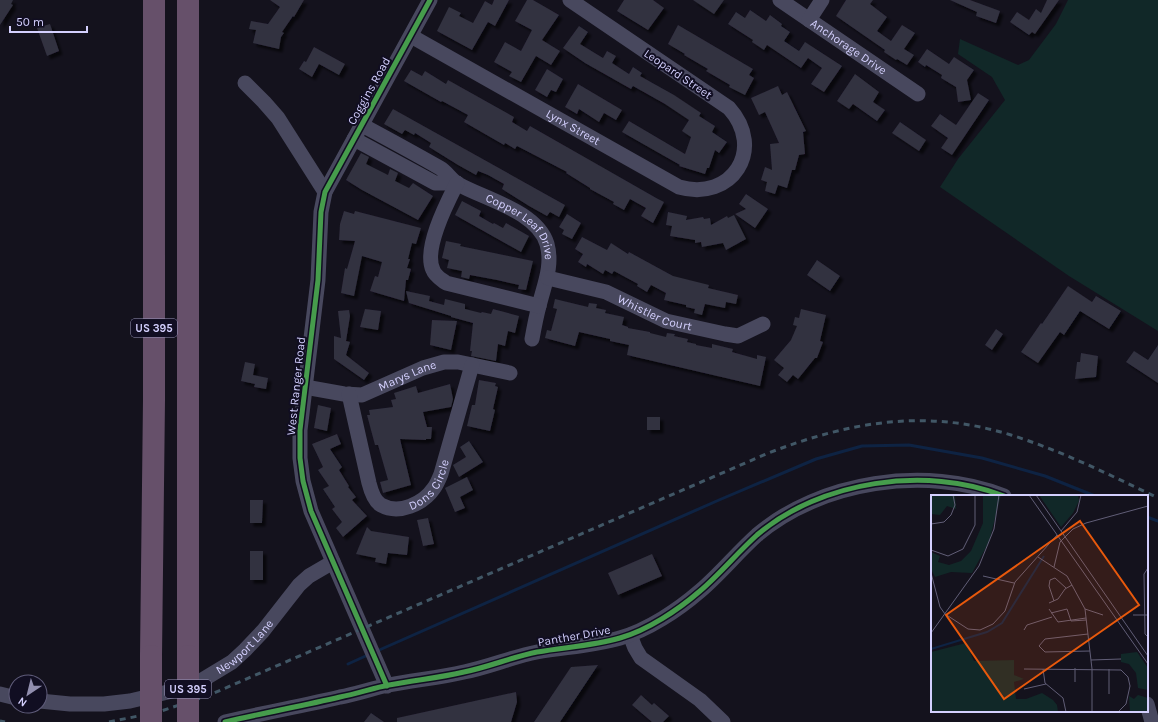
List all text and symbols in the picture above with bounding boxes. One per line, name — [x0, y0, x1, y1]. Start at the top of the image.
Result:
scale bar — [10, 8, 87, 34]
text: 50 m — [16, 15, 44, 29]
street label: Anchorage Drive — [808, 16, 889, 78]
street label: Leopard Street — [641, 46, 715, 102]
street label: Coggins Road — [345, 55, 393, 127]
street label: Lynx Street — [543, 106, 603, 148]
street label: Copper Leaf Drive — [484, 191, 556, 260]
street label: Whistler Court — [615, 292, 694, 334]
road number: US 395 — [131, 319, 177, 337]
street label: West Ranger Road — [284, 336, 308, 436]
street label: Marys Lane — [376, 358, 438, 394]
street label: Dons Circle — [407, 458, 452, 513]
inset map — [931, 495, 1148, 712]
street label: Newport Lane — [213, 617, 276, 677]
street label: Panther Drive — [537, 623, 611, 649]
north arrow — [8, 674, 48, 714]
road number: US 395 — [165, 680, 211, 698]
text: N — [16, 694, 30, 709]

